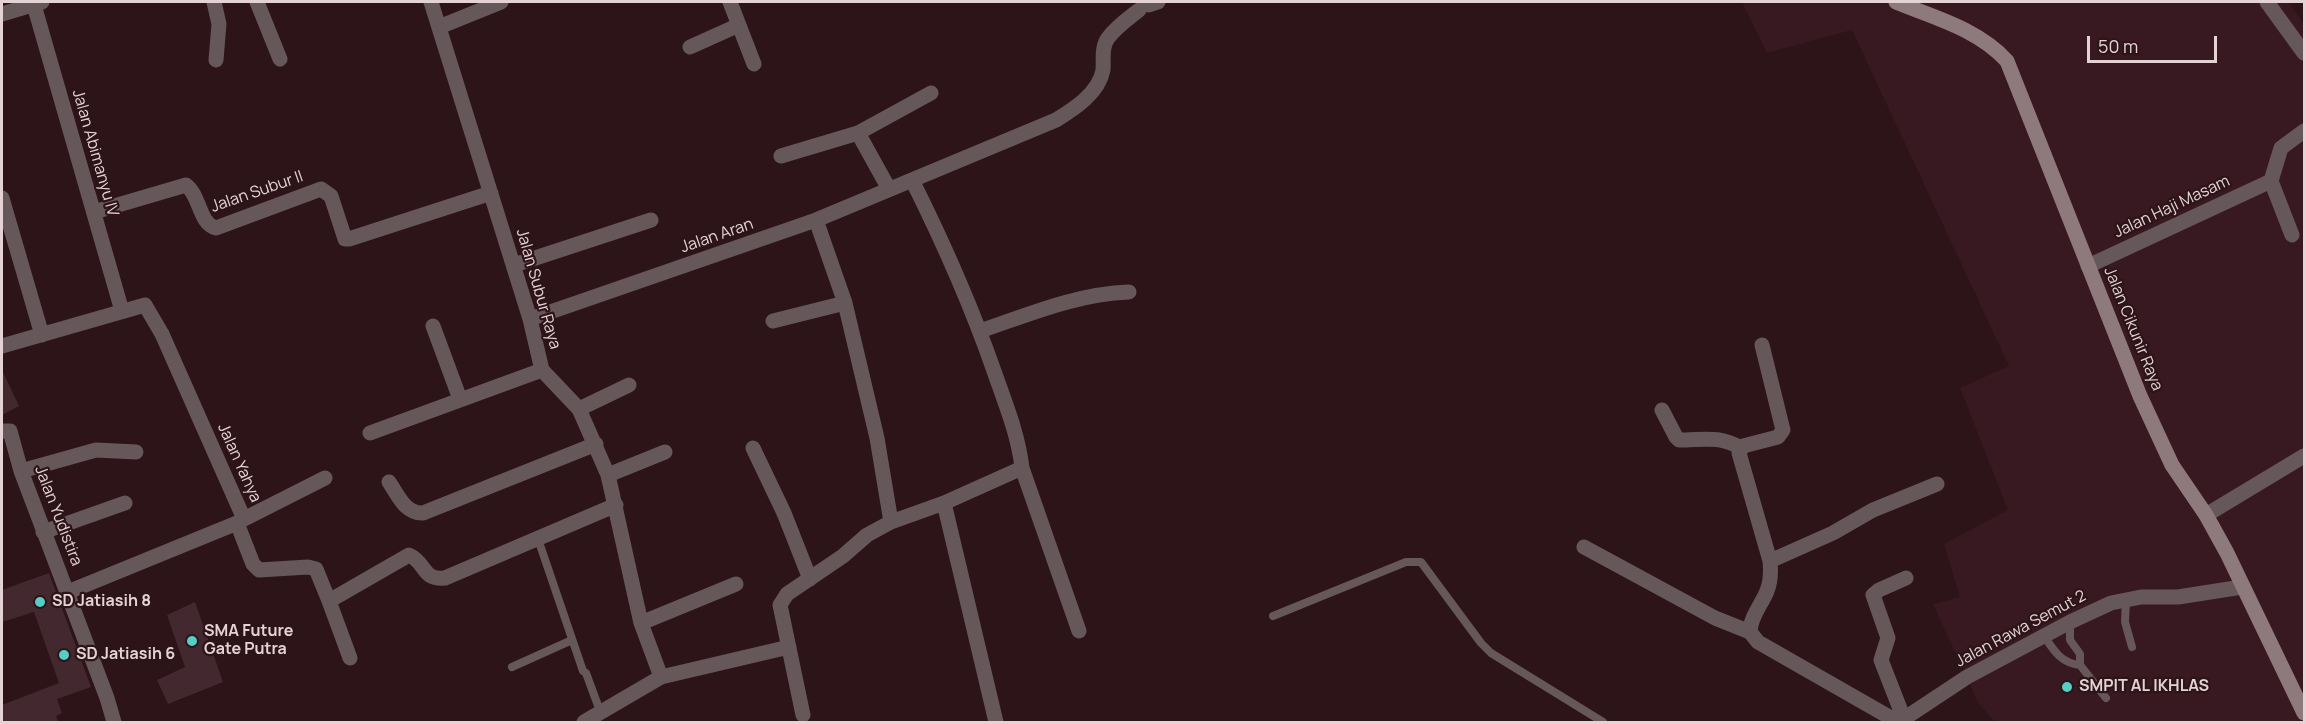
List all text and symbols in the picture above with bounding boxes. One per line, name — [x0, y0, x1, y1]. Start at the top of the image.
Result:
scale bar — [2090, 24, 2220, 62]
text: 50 m — [2098, 34, 2138, 58]
street label: Jalan Abimanyu IV — [68, 87, 122, 219]
street label: Jalan Subur II — [208, 167, 306, 217]
street label: Jalan Haji Masam — [2111, 172, 2233, 242]
street label: Jalan Aran — [678, 215, 756, 257]
street label: Jalan Subur Raya — [512, 227, 564, 351]
street label: Jalan Cikunir Raya — [2099, 264, 2167, 394]
street label: Jalan Yahya — [213, 420, 265, 506]
street label: Jalan Yudistira — [30, 463, 86, 569]
street label: Jalan Rawa Semut 2 — [1953, 586, 2089, 672]
place label: SD Jatiasih 8 — [52, 592, 151, 612]
marker: SD Jatiasih 8 — [33, 595, 47, 609]
place label: SMA Future Gate Putra — [204, 622, 293, 660]
marker: SMA Future Gate Putra — [185, 634, 199, 648]
place label: SD Jatiasih 6 — [76, 645, 175, 665]
marker: SD Jatiasih 6 — [57, 648, 71, 662]
place label: SMPIT AL IKHLAS — [2079, 677, 2209, 697]
marker: SMPIT AL IKHLAS — [2060, 680, 2074, 694]

